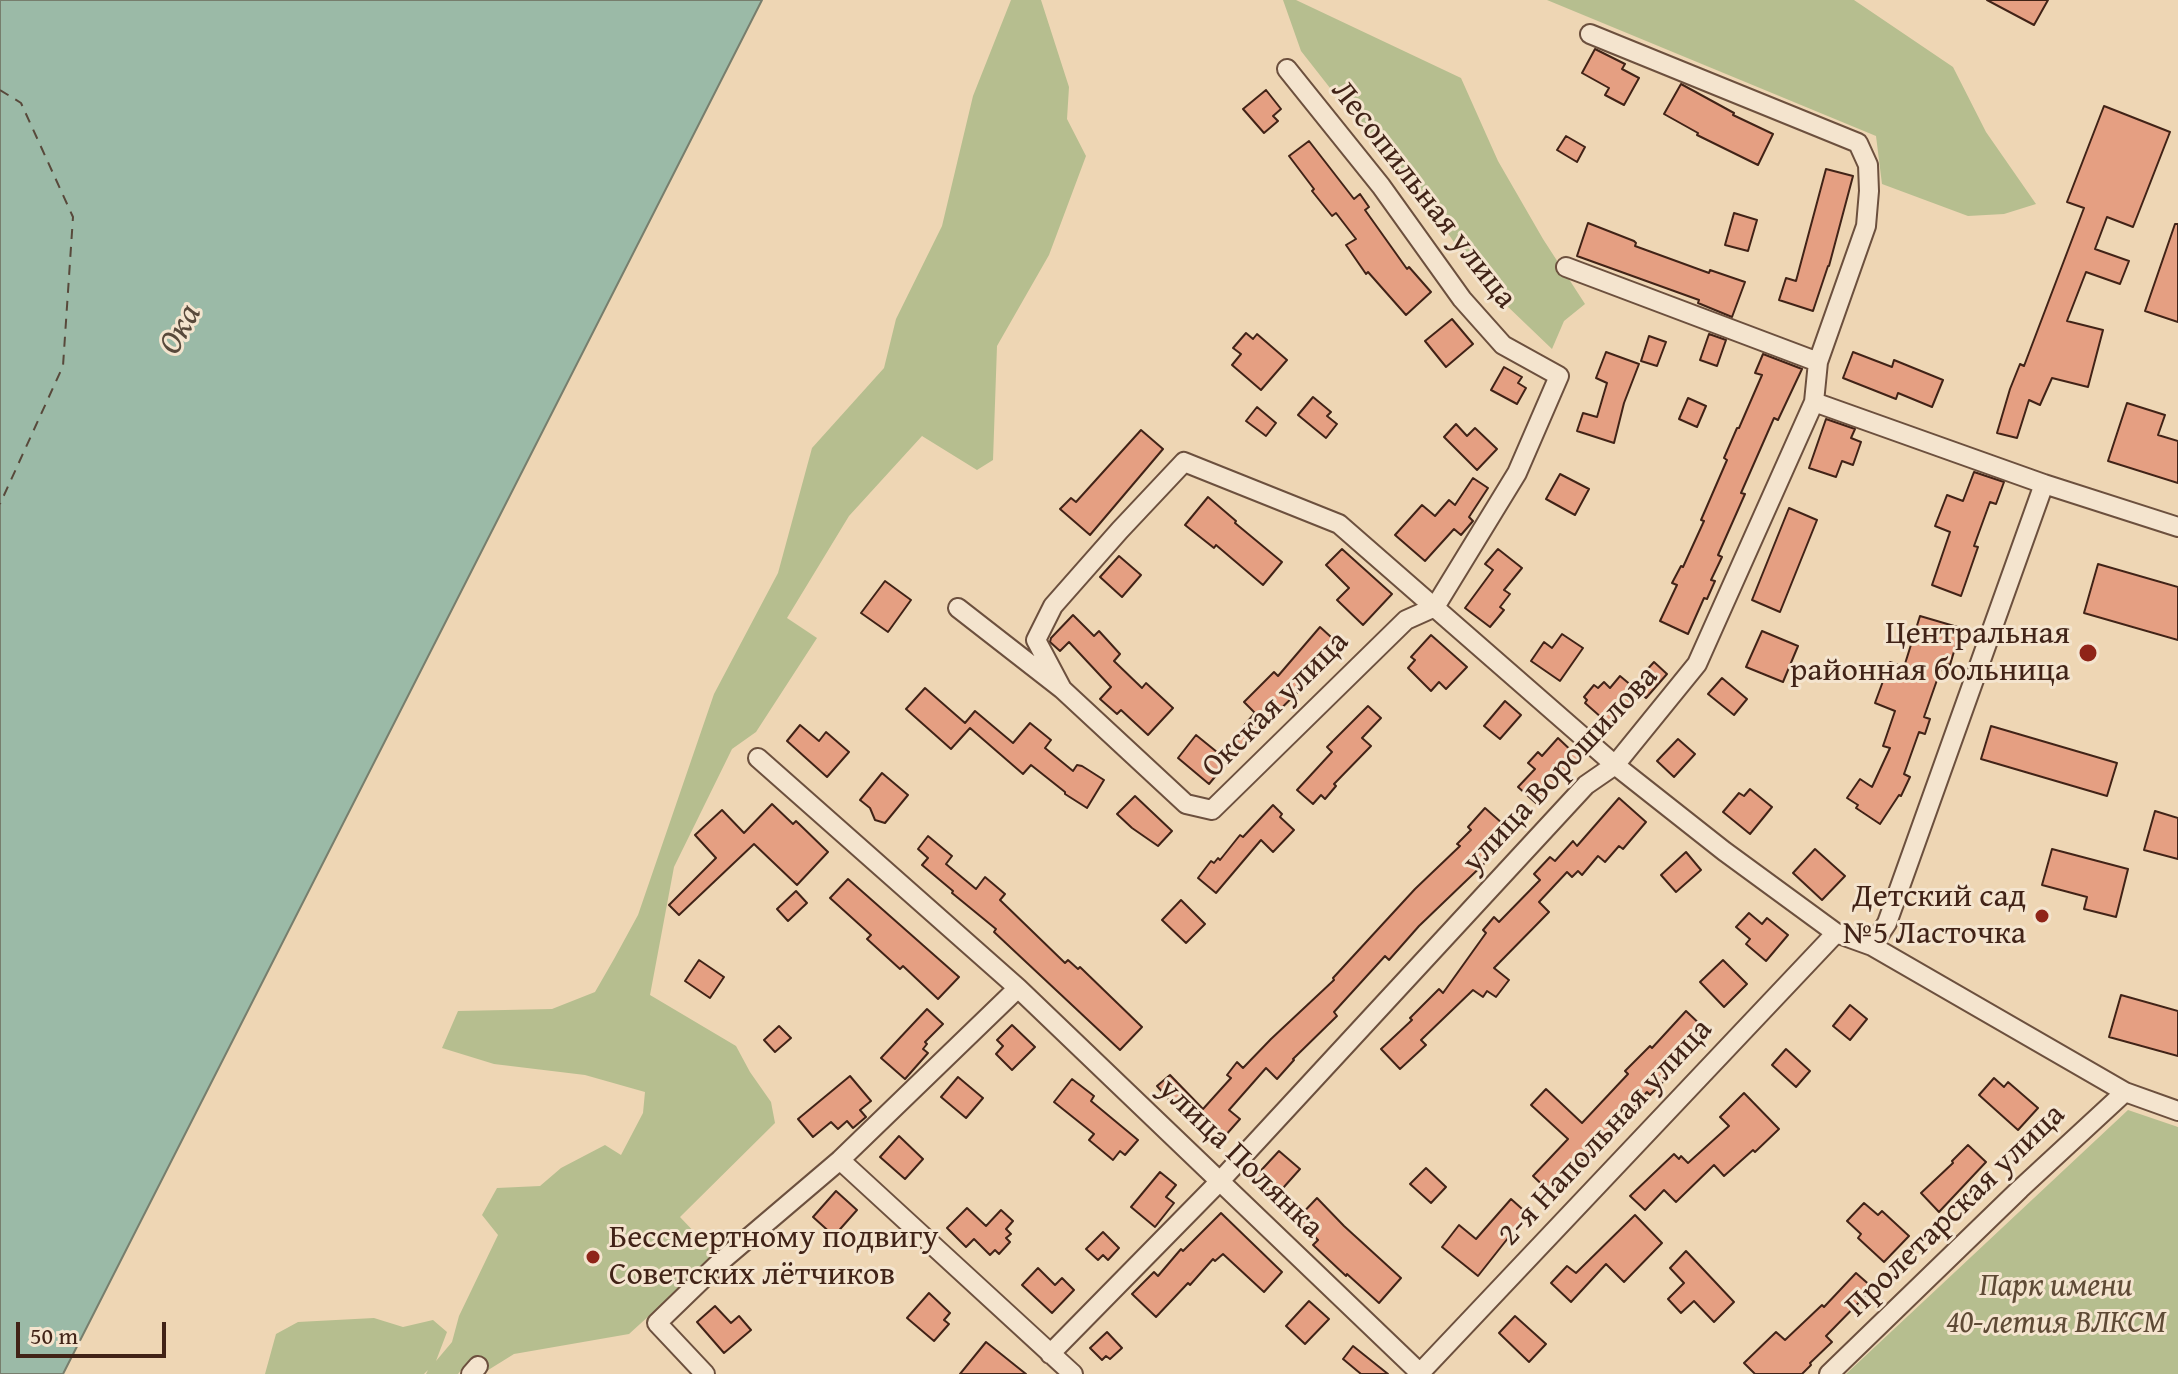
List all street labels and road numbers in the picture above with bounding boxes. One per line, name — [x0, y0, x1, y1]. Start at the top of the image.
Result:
street label: Лесопильная улица — [1322, 73, 1524, 317]
street label: Окская улица — [1195, 624, 1357, 786]
street label: улица Ворошилова — [1455, 658, 1667, 882]
street label: 2-я Напольная улица — [1491, 1011, 1721, 1255]
street label: улица Полянка — [1149, 1071, 1331, 1247]
street label: Пролетарская улица — [1838, 1096, 2074, 1326]

